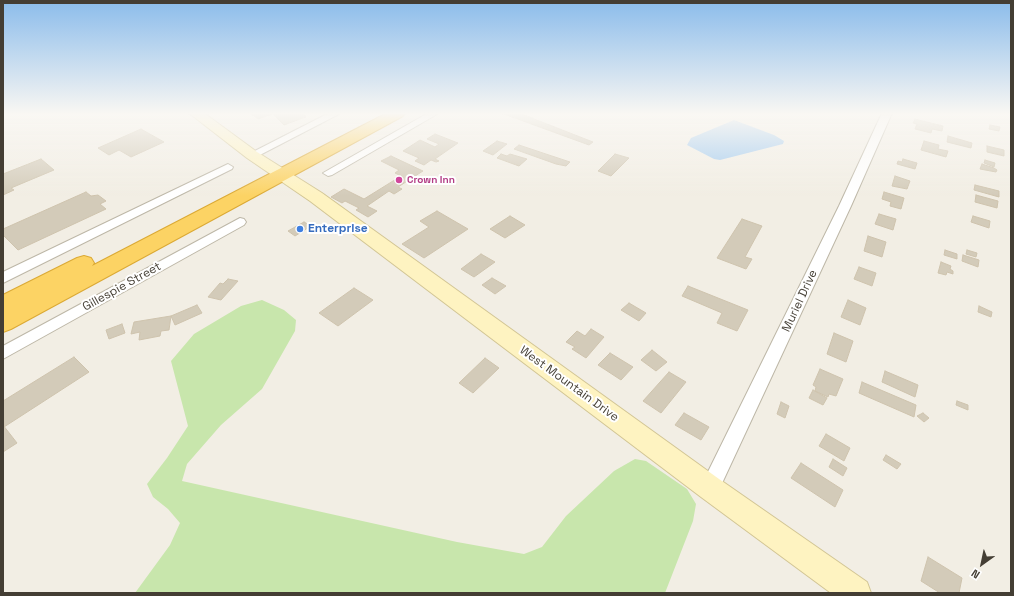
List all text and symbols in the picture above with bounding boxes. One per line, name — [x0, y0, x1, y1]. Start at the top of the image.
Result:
place label: Crown Inn — [407, 174, 455, 186]
marker: Crown Inn — [394, 175, 404, 185]
place label: Enterprise — [308, 222, 368, 236]
marker: Enterprise — [295, 224, 305, 234]
street label: Gillespie Street — [80, 259, 164, 315]
street label: Muriel Drive — [779, 268, 821, 334]
street label: West Mountain Drive — [517, 343, 621, 425]
north arrow — [962, 544, 1002, 584]
text: N — [969, 566, 982, 582]

